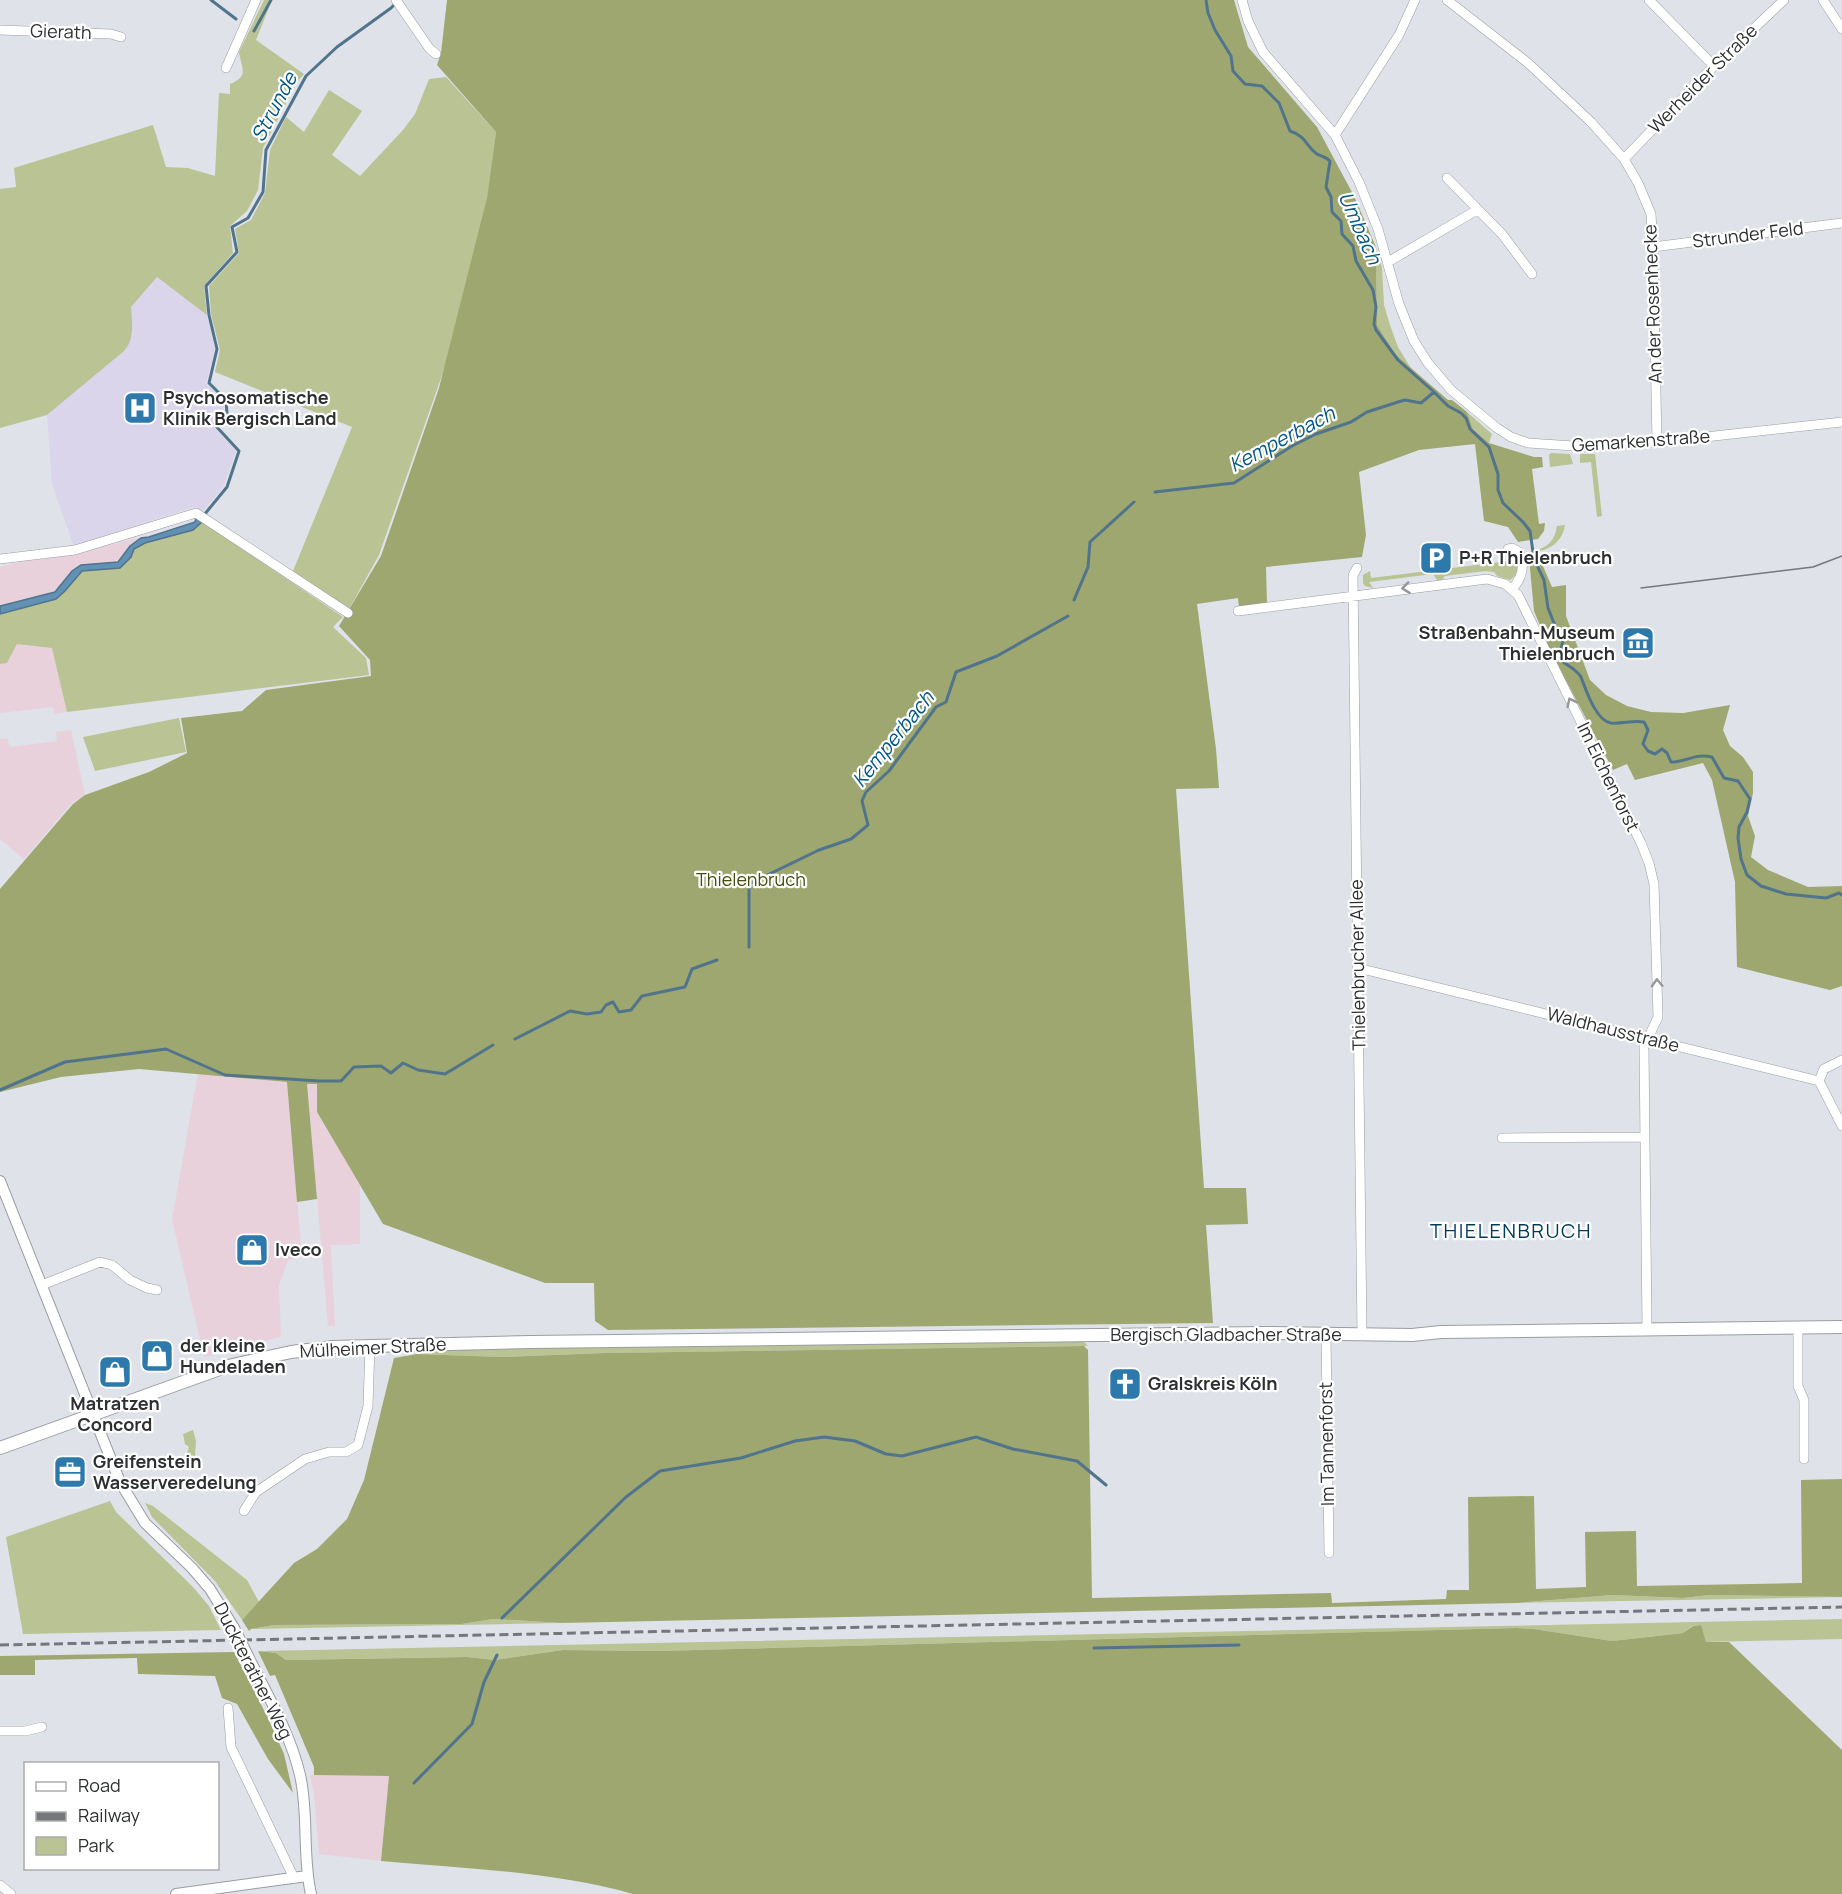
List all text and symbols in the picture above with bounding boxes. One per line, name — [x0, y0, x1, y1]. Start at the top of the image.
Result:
street label: Gierath — [30, 18, 92, 44]
street label: Werheider Straße — [1642, 18, 1762, 138]
water label: Strunde — [244, 66, 304, 146]
water label: Umbach — [1332, 187, 1389, 269]
street label: Strunder Feld — [1691, 215, 1805, 253]
street label: An der Rosenhecke — [1637, 224, 1667, 384]
place label: Psychosomatische Klinik Bergisch Land — [163, 385, 337, 430]
hospital icon: Psychosomatische Klinik Bergisch Land — [122, 390, 158, 426]
water label: Kemperbach — [1224, 399, 1340, 478]
street label: Gemarkenstraße — [1571, 423, 1711, 457]
parking icon: P+R Thielenbruch — [1418, 540, 1454, 576]
place label: P+R Thielenbruch — [1459, 545, 1612, 569]
one-way arrow — [1402, 581, 1411, 594]
place label: Straßenbahn-Museum Thielenbruch — [1419, 620, 1615, 665]
museum icon: Straßenbahn-Museum Thielenbruch — [1620, 625, 1656, 661]
water label: Kemperbach — [846, 684, 940, 792]
one-way arrow — [1567, 697, 1579, 708]
street label: Im Eichenforst — [1572, 718, 1646, 835]
park label: Thielenbruch — [696, 867, 806, 891]
street label: Thielenbrucher Allee — [1344, 879, 1370, 1051]
one-way arrow — [1651, 979, 1664, 988]
street label: Waldhausstraße — [1544, 1001, 1682, 1057]
district label: THIELENBRUCH — [1430, 1217, 1592, 1244]
shop icon: Iveco — [234, 1232, 270, 1268]
place label: Iveco — [275, 1237, 322, 1261]
street label: Bergisch Gladbacher Straße — [1110, 1322, 1342, 1346]
street label: Mülheimer Straße — [299, 1331, 447, 1363]
place label: der kleine Hundeladen — [180, 1333, 286, 1378]
shop icon: der kleine Hundeladen — [139, 1338, 175, 1374]
shop icon: Matratzen Concord — [97, 1354, 133, 1390]
church icon: Gralskreis Köln — [1107, 1366, 1143, 1402]
place label: Gralskreis Köln — [1148, 1371, 1278, 1395]
street label: Im Tannenforst — [1313, 1382, 1339, 1506]
place label: Matratzen Concord — [70, 1391, 160, 1436]
place label: Greifenstein Wasserveredelung — [93, 1449, 257, 1494]
office icon: Greifenstein Wasserveredelung — [52, 1454, 88, 1490]
street label: Duckterather Weg — [209, 1598, 299, 1743]
legend — [24, 1762, 219, 1870]
text: Road — [78, 1773, 121, 1797]
text: Railway — [78, 1803, 140, 1827]
text: Park — [78, 1833, 115, 1857]

